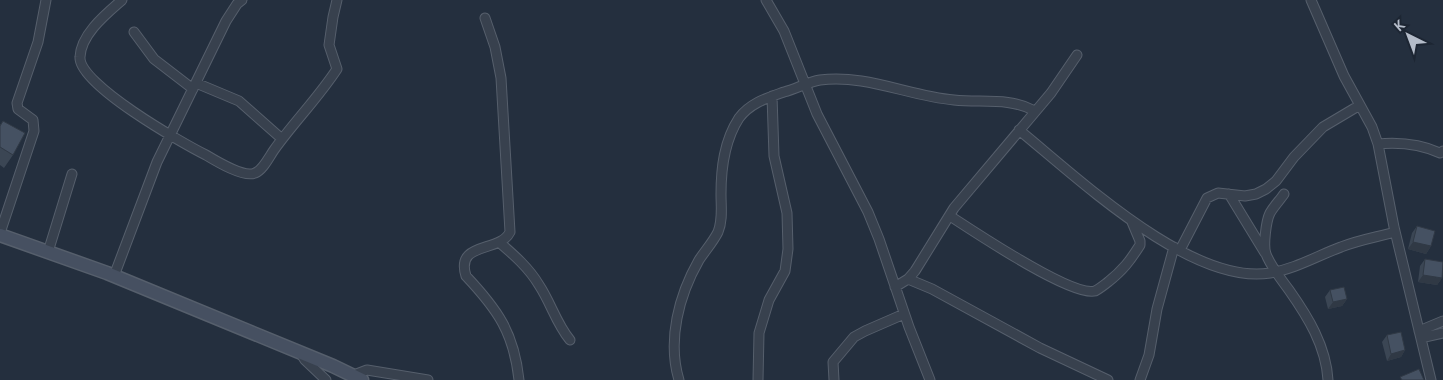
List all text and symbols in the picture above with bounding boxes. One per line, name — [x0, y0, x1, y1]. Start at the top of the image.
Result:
north arrow — [1383, 10, 1433, 60]
text: K — [1390, 16, 1409, 35]

